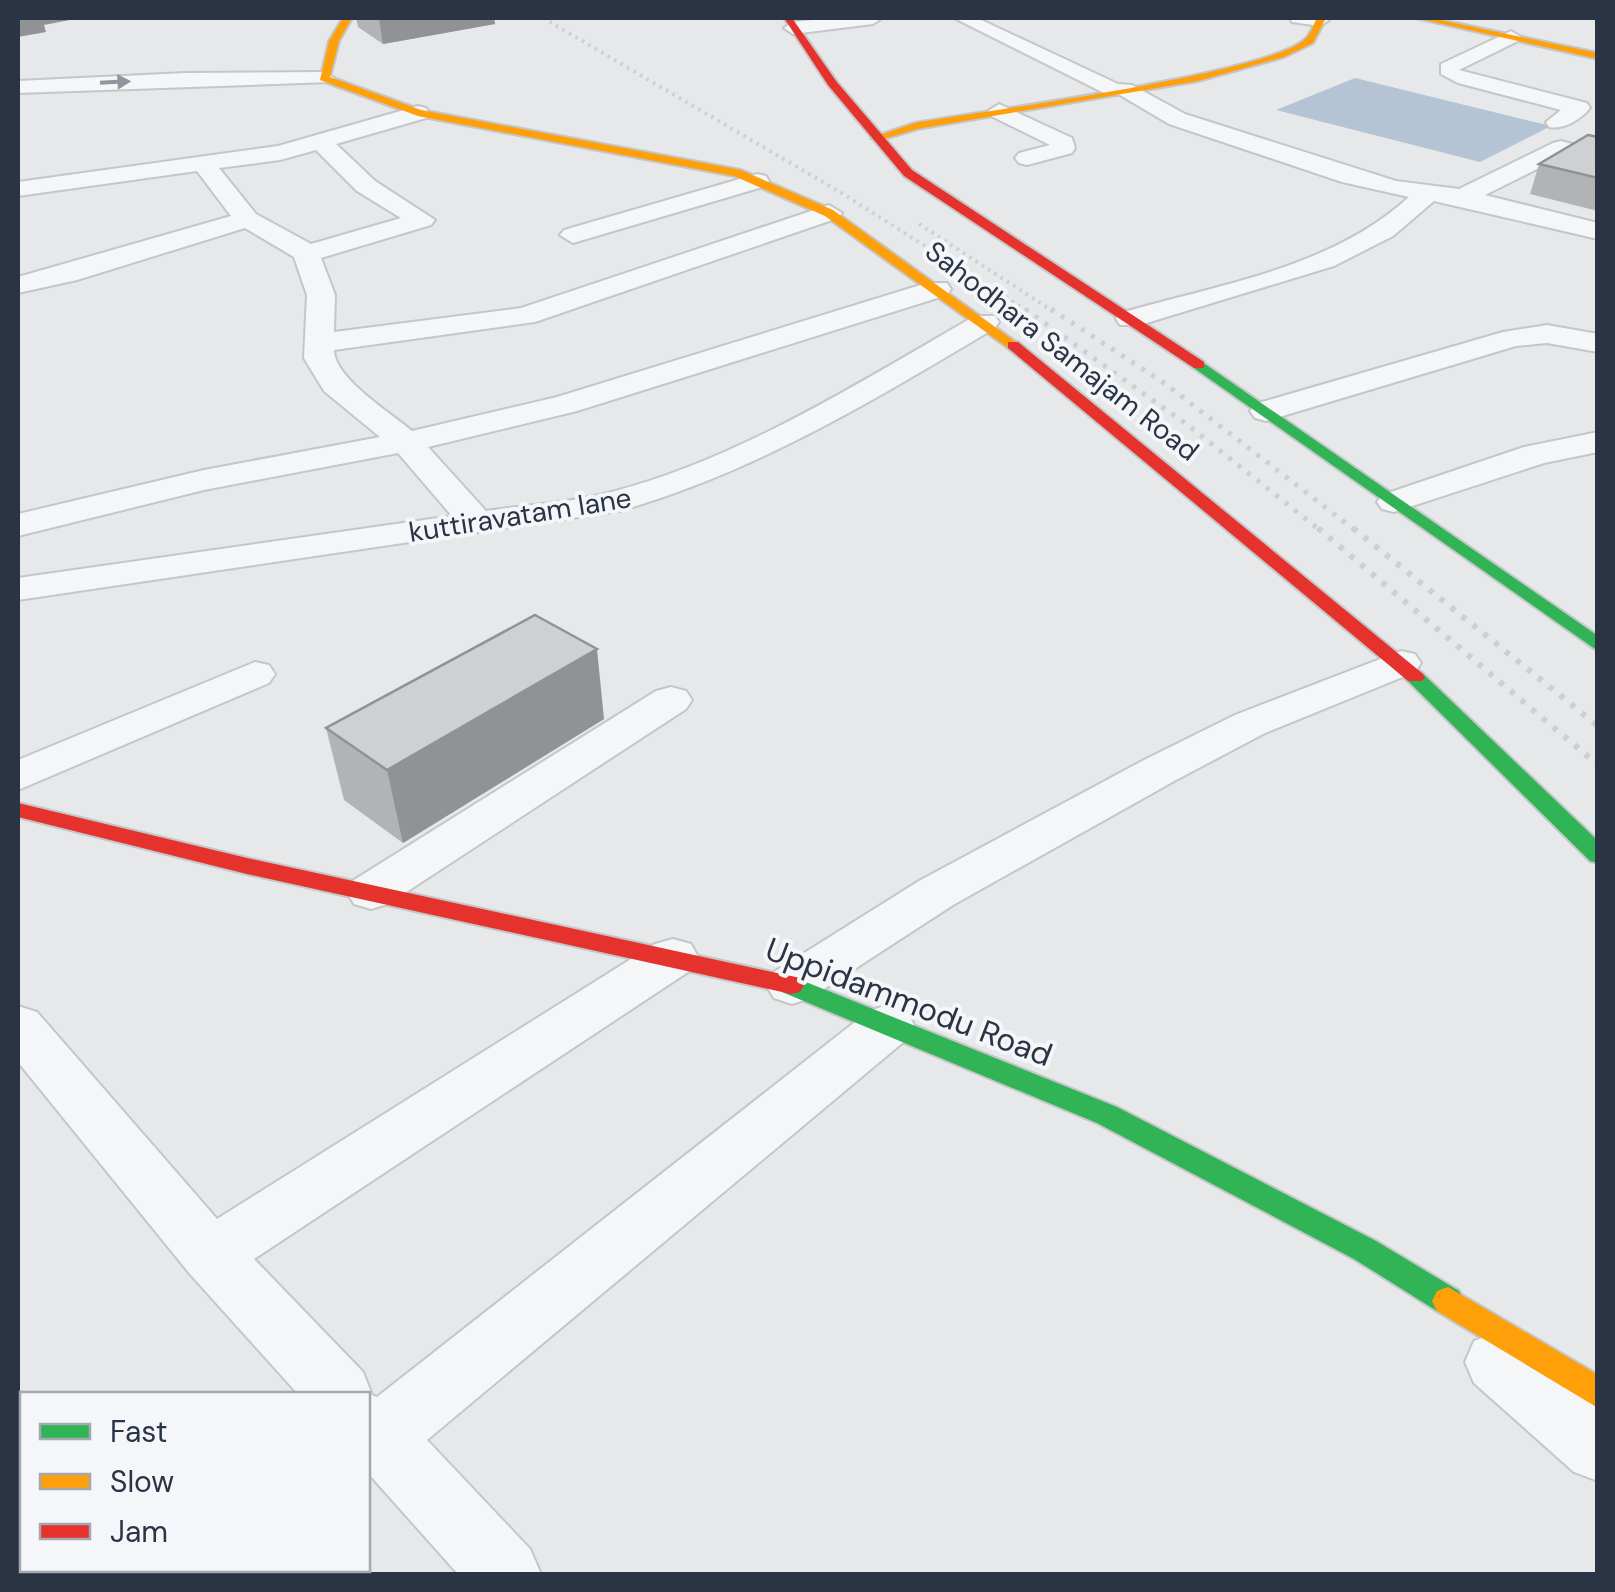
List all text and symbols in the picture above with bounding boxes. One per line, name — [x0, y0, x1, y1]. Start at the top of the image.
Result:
one-way arrow — [99, 74, 131, 90]
street label: Sahodhara Samajam Road — [918, 233, 1206, 469]
street label: kuttiravatam lane — [406, 479, 634, 551]
street label: Uppidammodu Road — [760, 928, 1058, 1076]
legend — [20, 1392, 370, 1572]
text: Fast — [110, 1412, 168, 1451]
text: Slow — [110, 1462, 174, 1501]
text: Jam — [110, 1512, 168, 1551]

